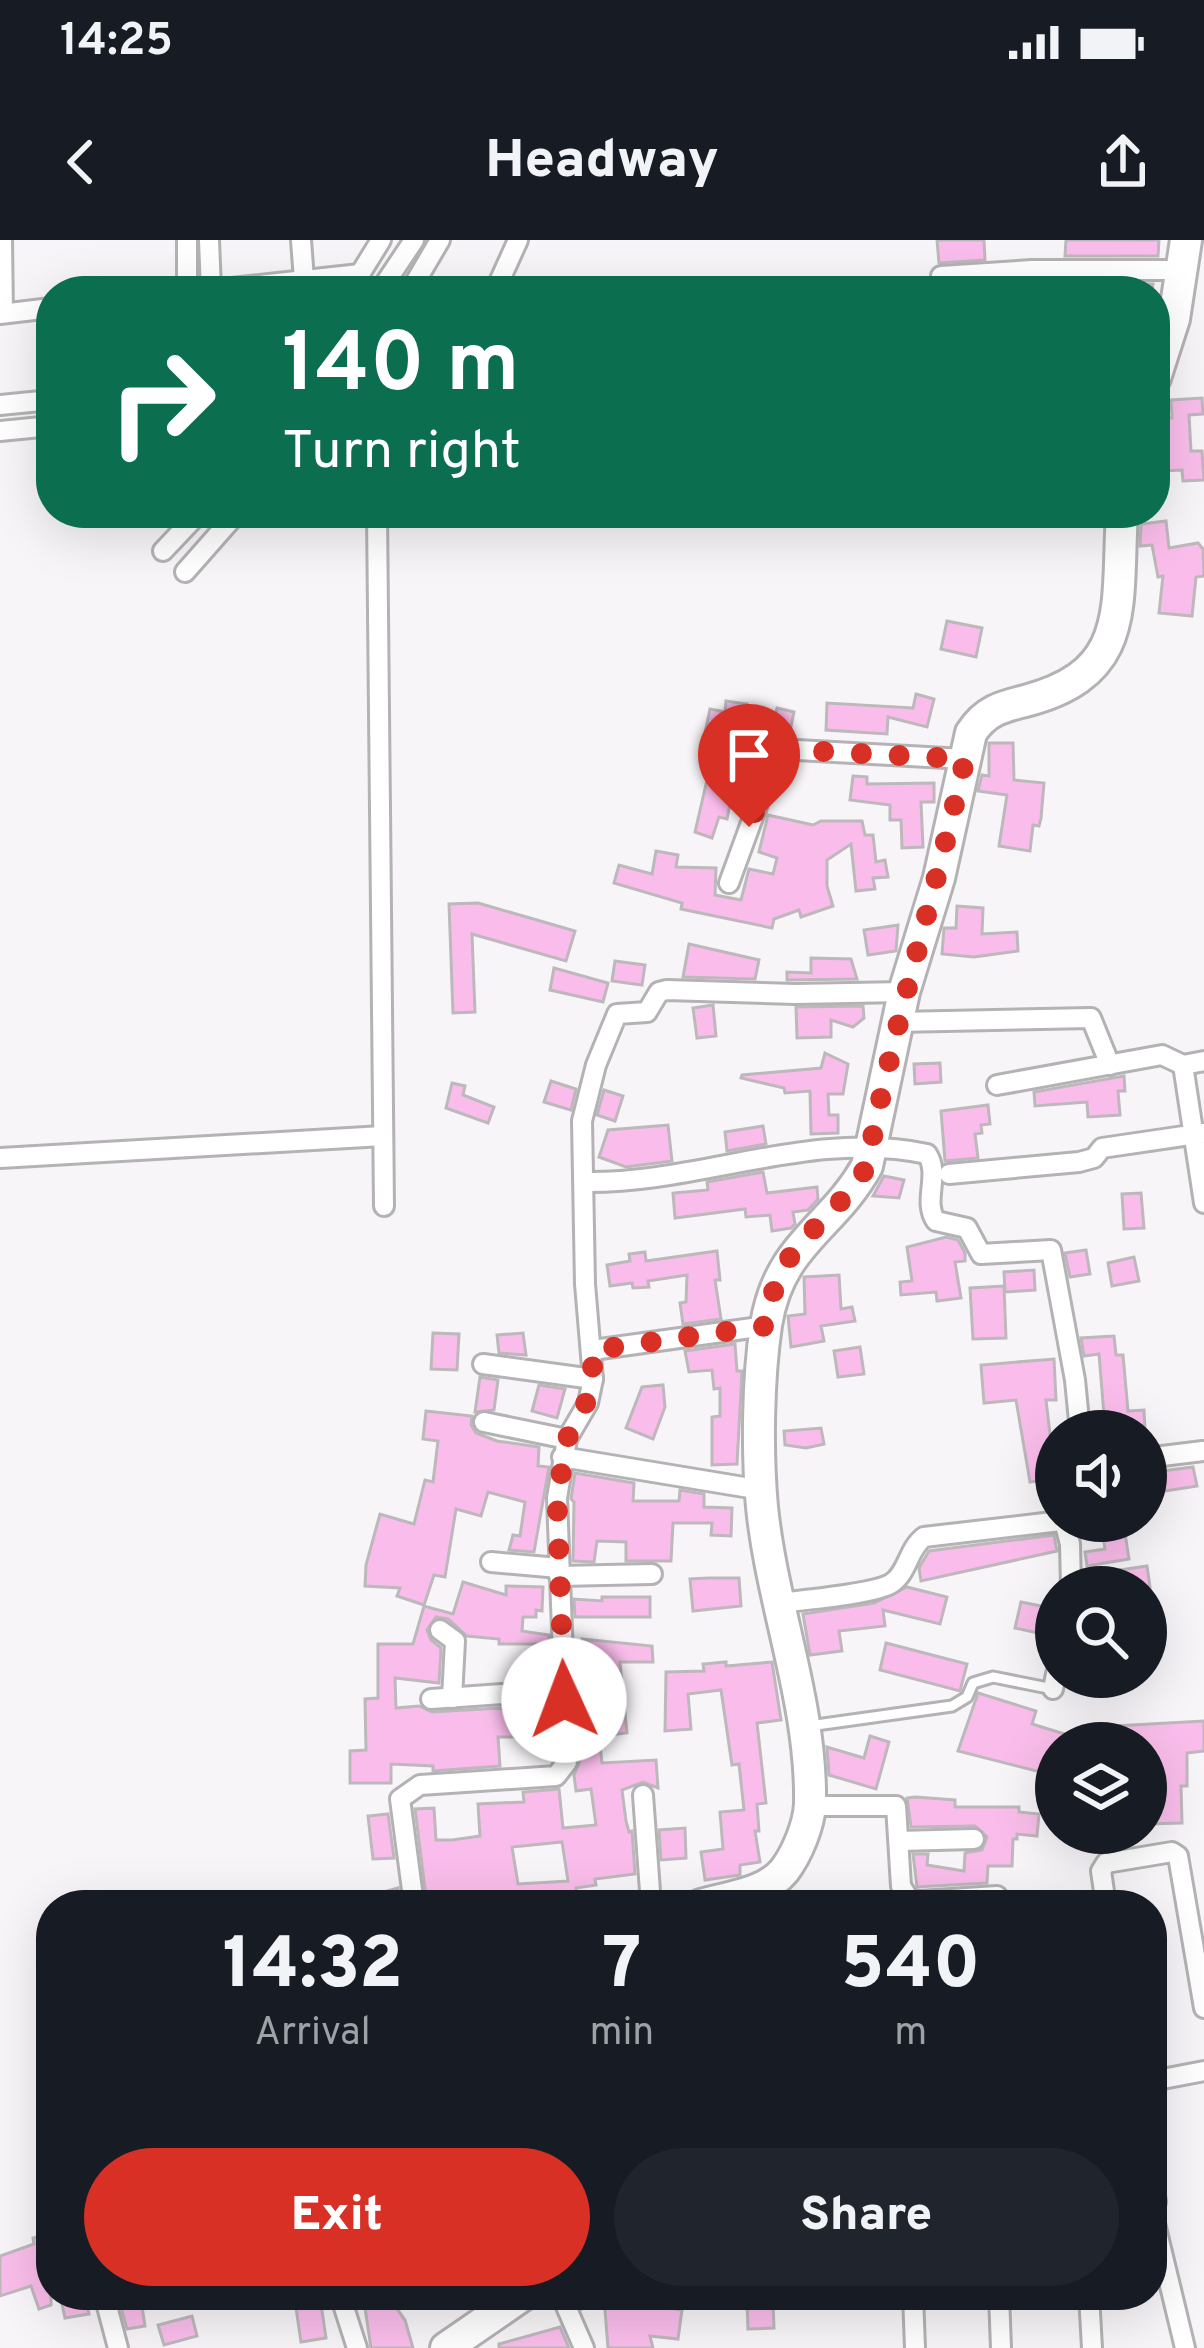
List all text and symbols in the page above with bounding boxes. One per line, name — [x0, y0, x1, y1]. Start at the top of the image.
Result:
text: 14:25 — [60, 14, 173, 71]
text: Headway — [485, 128, 719, 197]
icon: back — [48, 129, 114, 195]
icon: share — [1090, 129, 1156, 195]
text: 140 m — [282, 315, 519, 421]
icon: right — [84, 324, 240, 480]
text: Turn right — [282, 419, 521, 488]
pin — [698, 704, 800, 827]
icon: arrive — [716, 722, 782, 788]
map controls — [1035, 1410, 1167, 1854]
button: sound — [1035, 1410, 1167, 1542]
button: search — [1035, 1566, 1167, 1698]
position arrow — [501, 1637, 627, 1763]
button: layers — [1035, 1722, 1167, 1854]
text: 14:32 — [222, 1922, 403, 2014]
text: 7 — [602, 1922, 641, 2014]
text: 540 — [841, 1922, 981, 2014]
text: Arrival — [255, 2010, 371, 2059]
text: min — [589, 2010, 654, 2059]
text: m — [894, 2010, 927, 2059]
button: Exit — [84, 2148, 590, 2286]
button: Share — [614, 2148, 1119, 2286]

